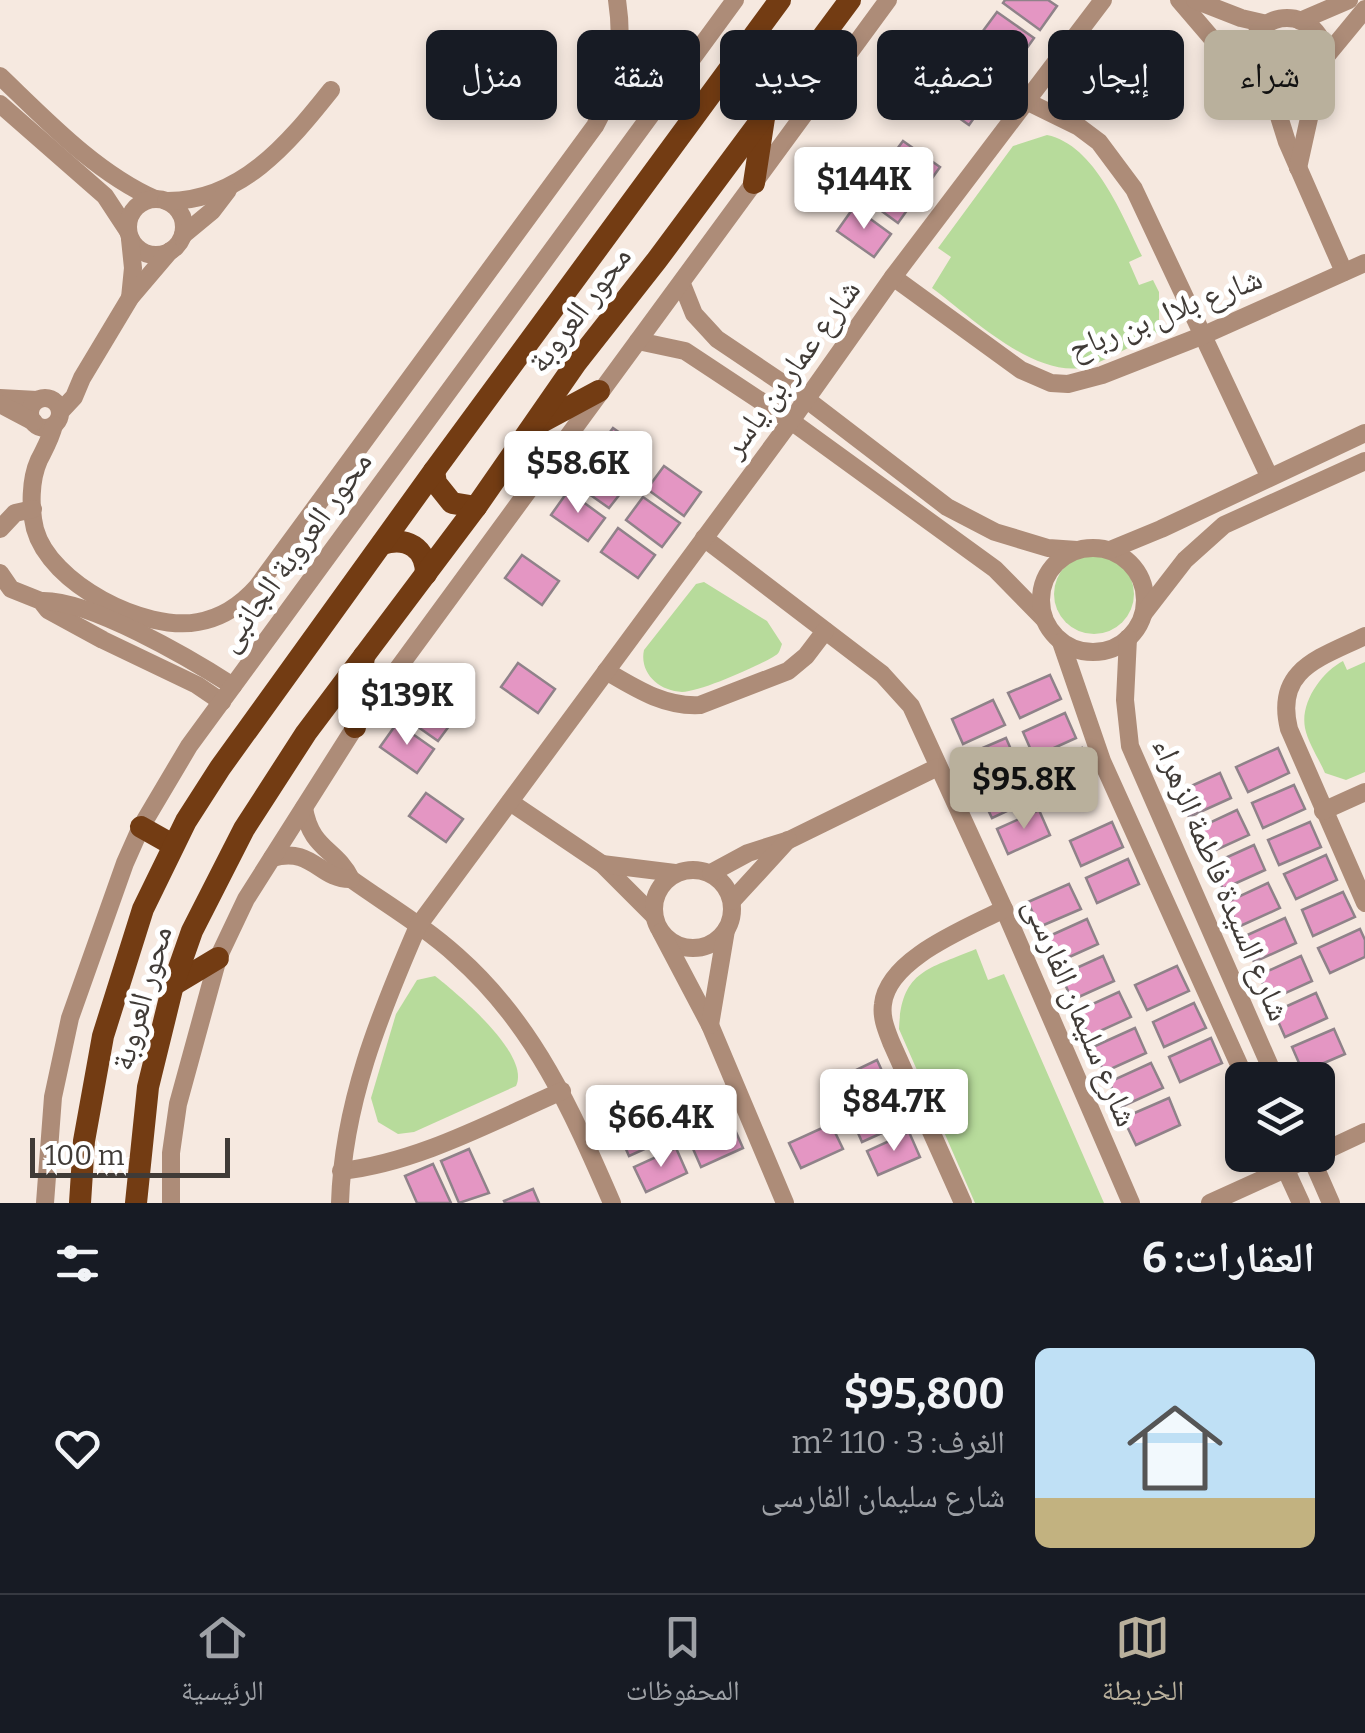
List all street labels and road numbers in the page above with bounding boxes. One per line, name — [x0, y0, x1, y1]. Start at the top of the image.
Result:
street label: محور العروبة — [519, 238, 639, 380]
street label: شارع بلال بن رباح — [1063, 259, 1268, 368]
street label: شارع عمار بن ياسر — [713, 272, 869, 466]
street label: محور العروبة الجانبى — [208, 443, 380, 659]
street label: شارع السيدة فاطمة الزهراء — [1144, 732, 1299, 1027]
street label: شارع سليمان الفارسى — [1015, 892, 1146, 1132]
street label: محور العروبة — [102, 921, 180, 1075]

